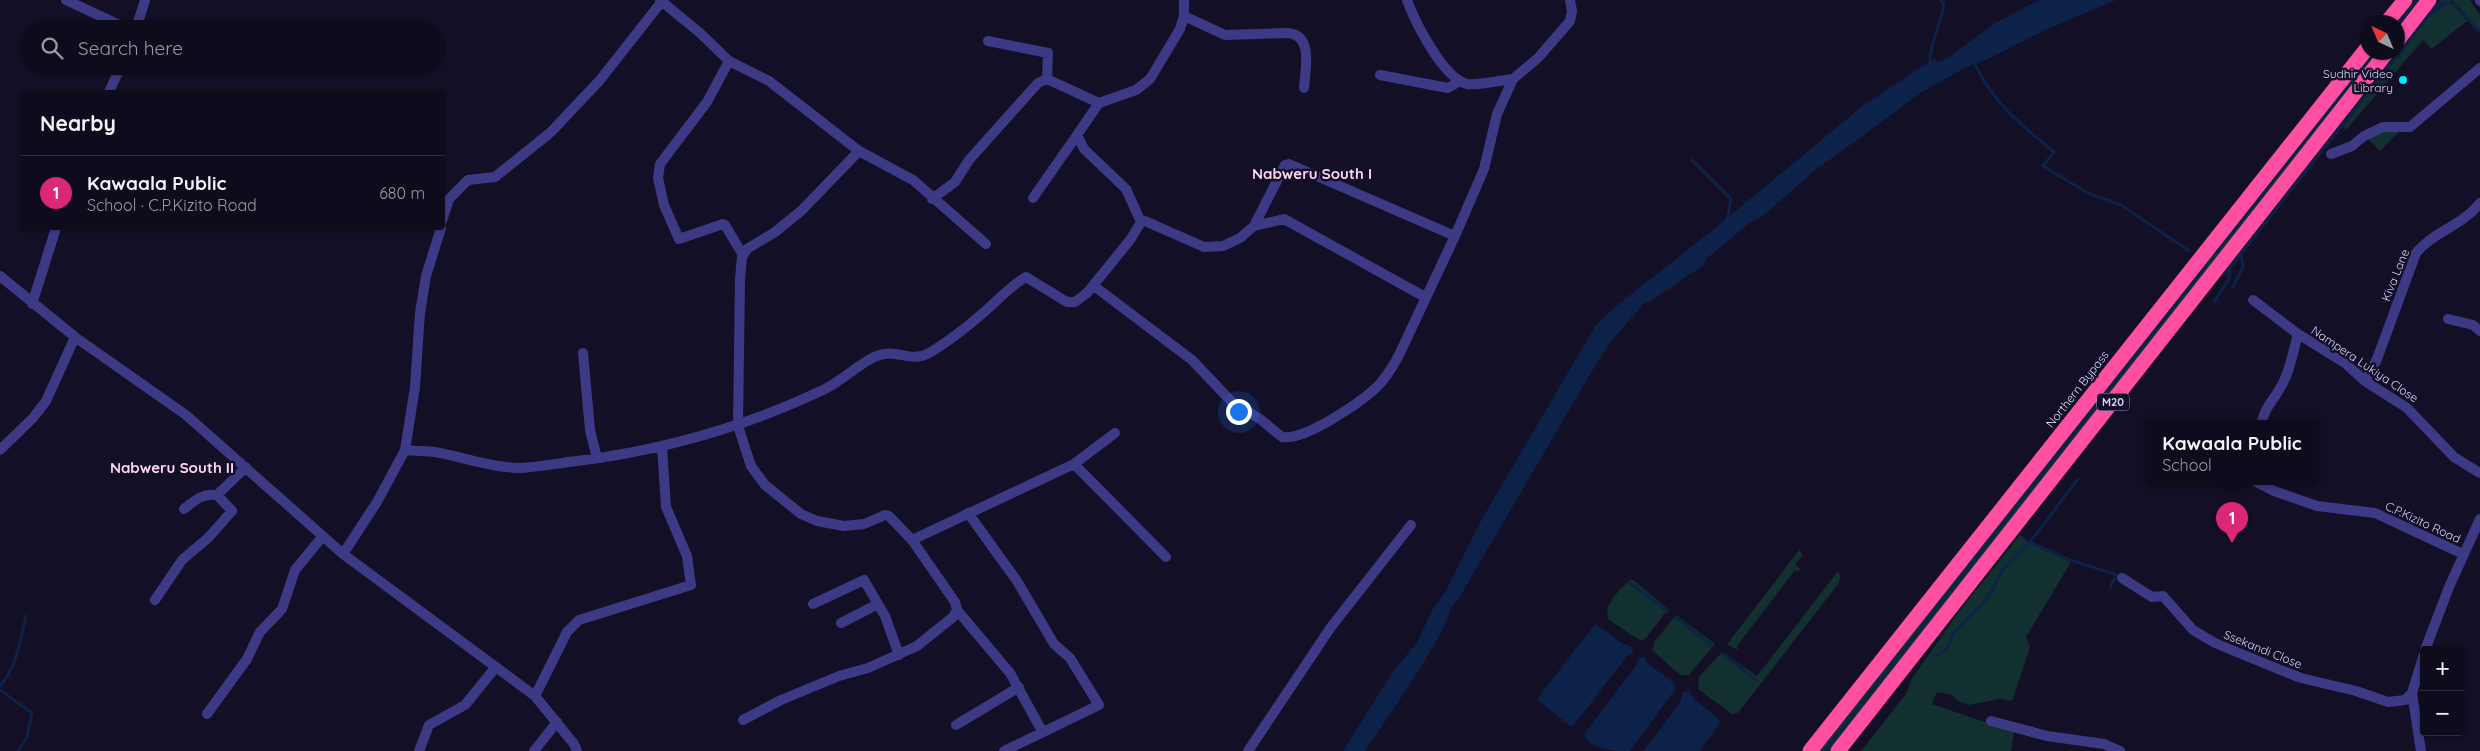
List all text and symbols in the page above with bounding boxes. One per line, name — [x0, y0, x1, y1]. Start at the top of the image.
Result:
north arrow — [2360, 15, 2405, 60]
search box — [20, 20, 445, 75]
icon: search — [38, 34, 66, 62]
text: Search here — [78, 36, 183, 60]
place label: Sudhir Video Library — [2323, 66, 2393, 95]
marker: Sudhir Video Library — [2397, 74, 2409, 86]
text: Nearby — [40, 110, 116, 136]
district label: Nabweru South I — [1252, 164, 1372, 183]
text: Kawaala Public — [87, 171, 226, 195]
text: 1 — [53, 183, 59, 203]
text: 680 m — [379, 183, 425, 203]
text: School · C.P.Kizito Road — [87, 195, 257, 215]
street label: Kiva Lane — [2378, 247, 2412, 303]
street label: Nampera Lukiya Close — [2309, 323, 2421, 405]
street label: Northern Bypass — [2042, 347, 2112, 430]
road number: M20 — [2097, 394, 2129, 411]
your location — [1226, 399, 1252, 425]
popup — [2146, 420, 2318, 485]
text: Kawaala Public — [2162, 431, 2302, 455]
text: School — [2162, 455, 2212, 475]
district label: Nabweru South II — [110, 458, 234, 477]
street label: C.P.Kizito Road — [2383, 498, 2463, 546]
pin: 1 — [2216, 502, 2248, 543]
street label: Ssekandi Close — [2222, 627, 2304, 672]
map controls — [2420, 646, 2465, 736]
button: + — [2420, 646, 2465, 691]
button: − — [2420, 691, 2465, 736]

